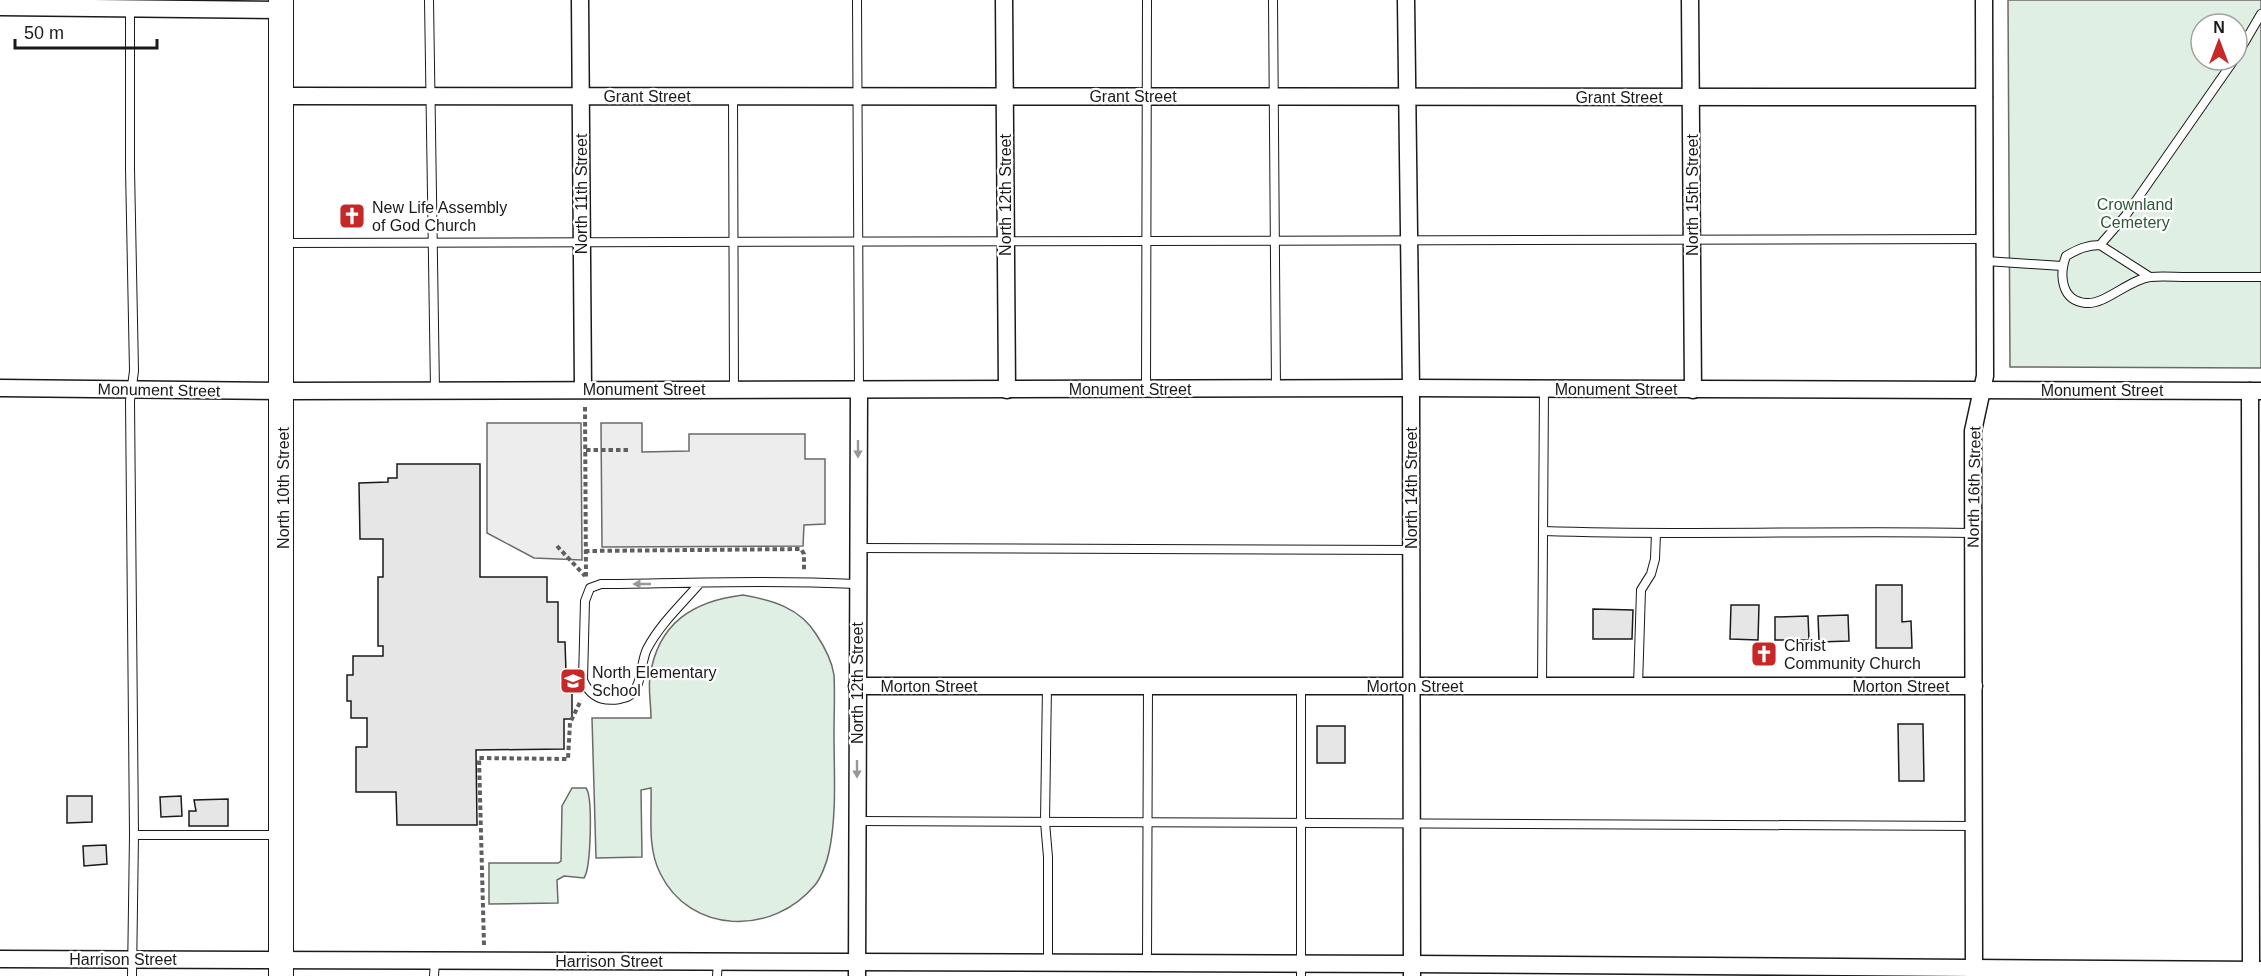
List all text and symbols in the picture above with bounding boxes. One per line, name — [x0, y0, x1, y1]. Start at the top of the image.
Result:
scale bar — [15, 12, 158, 50]
north arrow — [2189, 12, 2249, 72]
text: N — [2213, 19, 2225, 36]
text: 50 m — [24, 23, 64, 43]
street label: Grant Street — [603, 88, 691, 105]
street label: Grant Street — [1089, 88, 1177, 105]
street label: Grant Street — [1575, 89, 1663, 106]
street label: North 11th Street — [573, 133, 590, 254]
street label: North 12th Street — [997, 134, 1014, 256]
street label: North 15th Street — [1684, 134, 1701, 256]
park label: Crownland Cemetery — [2097, 196, 2173, 231]
place label: New Life Assembly of God Church — [372, 199, 507, 234]
church icon: New Life Assembly of God Church — [337, 201, 367, 231]
street label: Monument Street — [97, 380, 221, 400]
street label: Monument Street — [583, 381, 706, 398]
street label: Monument Street — [1069, 381, 1192, 398]
street label: Monument Street — [1555, 381, 1678, 398]
street label: Monument Street — [2041, 382, 2164, 399]
street label: North 16th Street — [1964, 425, 1984, 548]
street label: North 10th Street — [275, 427, 292, 549]
street label: North 14th Street — [1403, 427, 1420, 549]
one-way arrow — [853, 439, 863, 458]
one-way arrow — [632, 579, 651, 589]
street label: North 12th Street — [849, 622, 866, 744]
place label: Christ Community Church — [1784, 637, 1921, 672]
church icon: Christ Community Church — [1749, 639, 1779, 669]
place label: North Elementary School — [592, 664, 717, 699]
school or university icon: North Elementary School — [558, 666, 588, 696]
street label: Morton Street — [881, 678, 978, 695]
street label: Morton Street — [1367, 678, 1464, 695]
street label: Morton Street — [1853, 678, 1950, 695]
one-way arrow — [852, 759, 862, 778]
street label: Harrison Street — [69, 951, 177, 968]
street label: Harrison Street — [555, 953, 663, 970]

